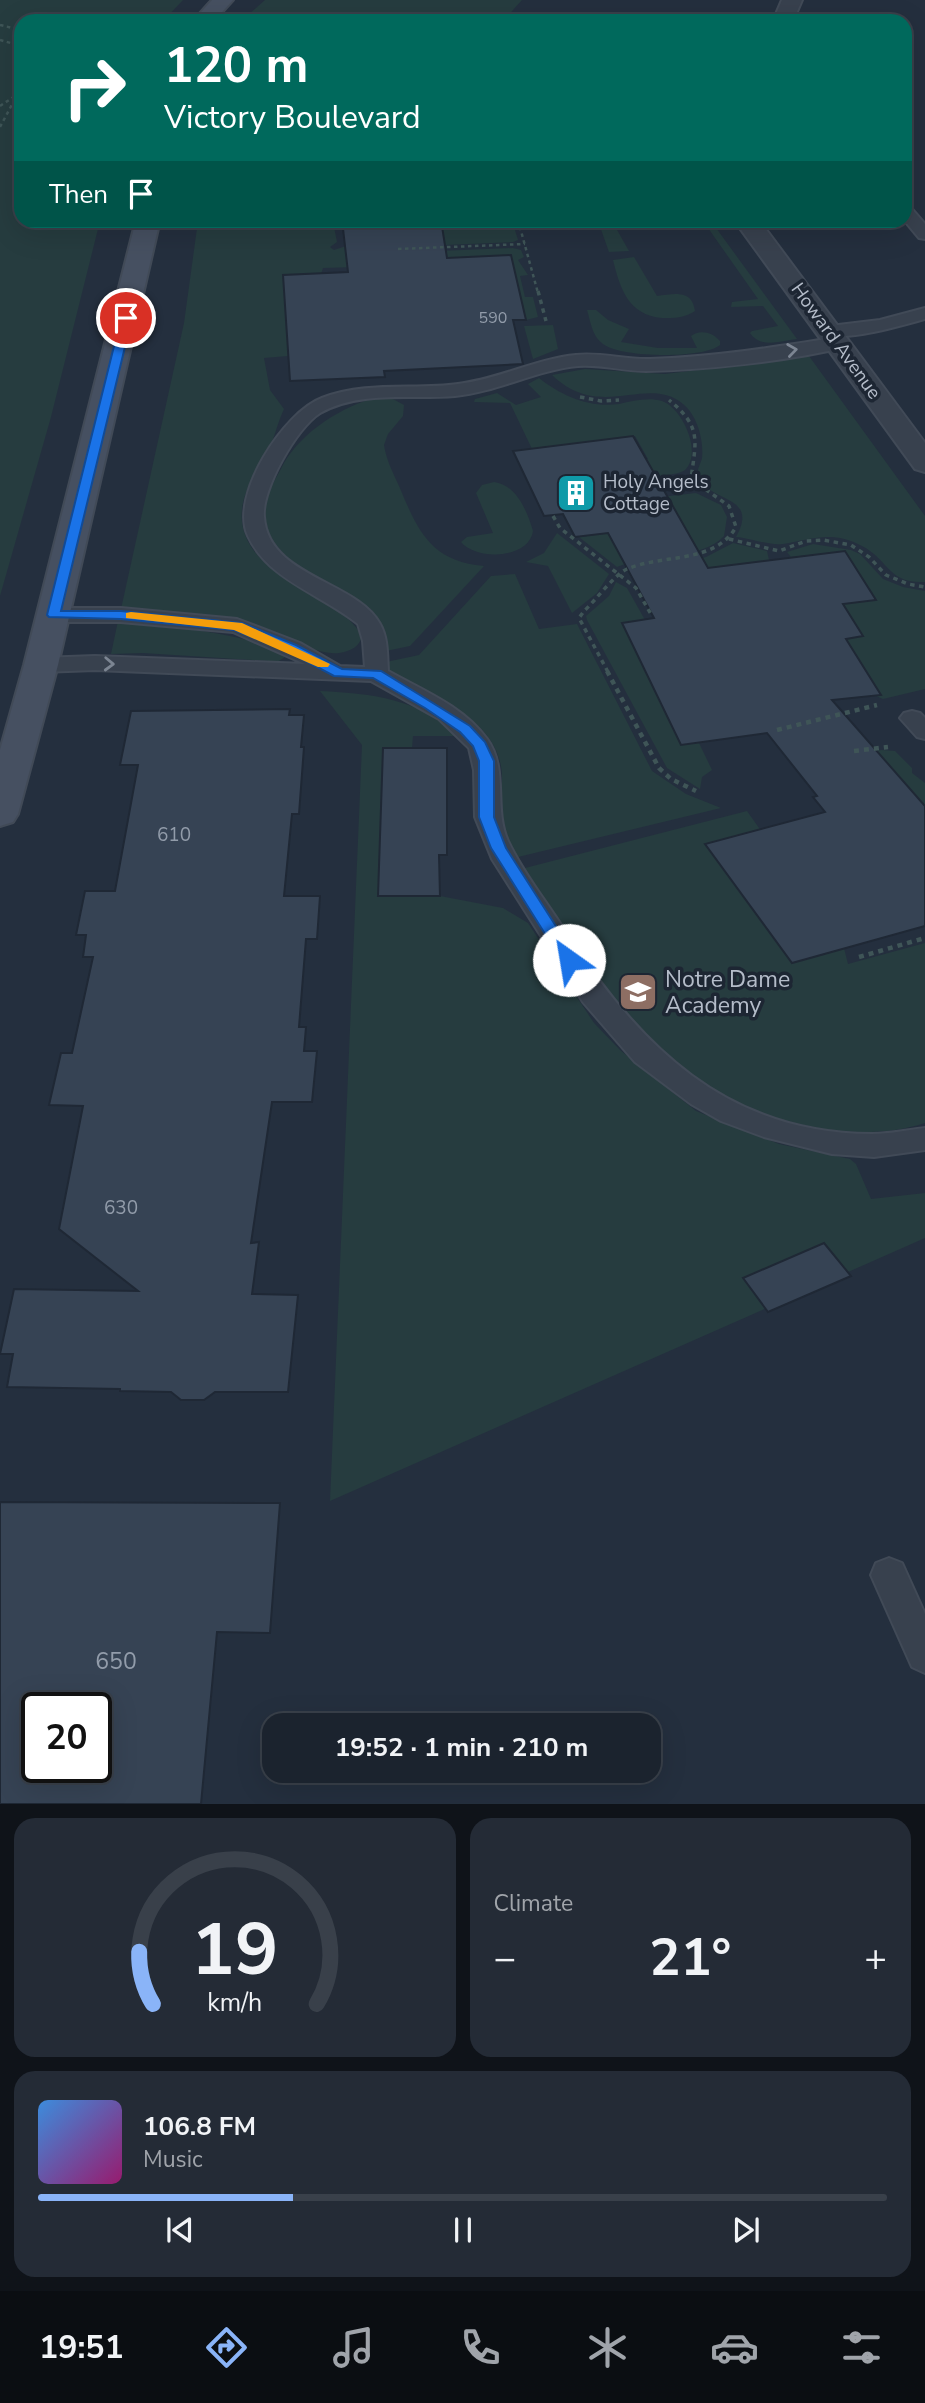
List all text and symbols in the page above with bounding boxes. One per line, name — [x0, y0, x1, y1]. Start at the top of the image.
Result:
text: 120 m — [164, 32, 308, 99]
icon: right — [49, 42, 140, 133]
text: Victory Boulevard — [164, 96, 421, 139]
icon: arrive — [122, 175, 160, 213]
text: Then — [49, 177, 108, 212]
street label: Howard Avenue — [785, 278, 887, 404]
pin — [96, 288, 156, 348]
icon: arrive — [107, 299, 145, 337]
house number: 590 — [479, 307, 507, 329]
one-way arrow — [786, 343, 798, 358]
place label: Holy Angels Cottage — [603, 469, 709, 517]
building icon: Holy Angels Cottage — [555, 472, 597, 514]
one-way arrow — [104, 656, 115, 671]
house number: 610 — [157, 822, 191, 848]
position arrow — [532, 923, 606, 997]
place label: Notre Dame Academy — [665, 964, 790, 1021]
school or university icon: Notre Dame Academy — [617, 971, 659, 1013]
house number: 630 — [104, 1195, 138, 1221]
house number: 650 — [95, 1646, 137, 1677]
speed limit sign: 20 — [21, 1692, 112, 1783]
text: 19:52 · 1 min · 210 m — [335, 1730, 588, 1765]
text: Climate — [494, 1888, 573, 1919]
text: 19 — [191, 1900, 278, 2000]
text: 21° — [649, 1922, 731, 1993]
text: − — [494, 1933, 516, 1984]
text: + — [864, 1933, 887, 1984]
text: km/h — [207, 1985, 262, 2019]
text: 106.8 FM — [143, 2109, 256, 2144]
text: Music — [143, 2144, 203, 2175]
icon: previous — [161, 2211, 199, 2249]
icon: pause — [444, 2211, 482, 2249]
icon: next — [727, 2211, 765, 2249]
icon: directions — [202, 2323, 251, 2372]
icon: music — [329, 2323, 378, 2372]
icon: phone — [456, 2323, 505, 2372]
icon: climate — [583, 2323, 632, 2372]
icon: car — [710, 2323, 759, 2372]
icon: filters — [837, 2323, 886, 2372]
text: 19:51 — [39, 2326, 124, 2369]

